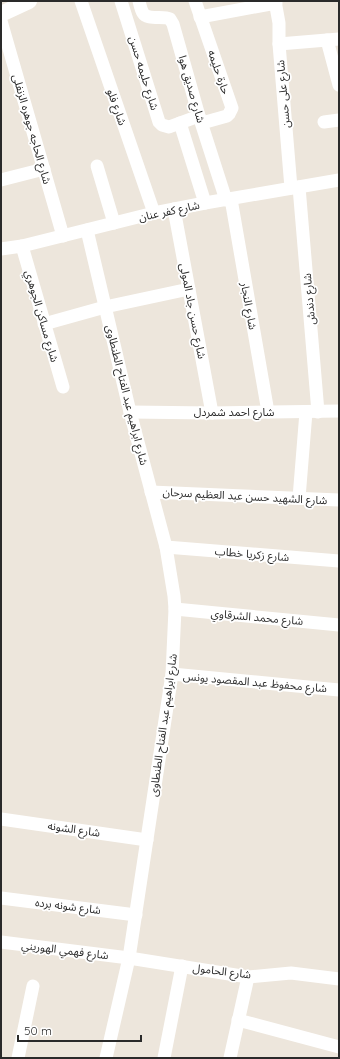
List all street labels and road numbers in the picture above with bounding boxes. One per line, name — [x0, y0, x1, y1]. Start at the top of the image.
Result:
street label: شارع حليمه حسن — [125, 34, 162, 112]
street label: حارة حليمه — [205, 48, 233, 97]
street label: شارع صديق هوا — [175, 54, 208, 125]
street label: شارع على حسن — [273, 59, 294, 129]
street label: شارع الحاجه جوهره الزنفلى — [9, 72, 54, 186]
street label: شارع فلو — [103, 87, 130, 128]
street label: شارع كفر عنان — [137, 198, 201, 225]
street label: شارع حسن جاد المولى — [176, 262, 209, 361]
street label: شارع مساكن الجوهري — [20, 268, 62, 365]
street label: شارع دندش — [300, 272, 319, 325]
street label: شارع النجار — [237, 280, 260, 331]
street label: شارع ابراهيم عبد الفتاح الطنطاوى — [101, 323, 151, 467]
street label: شارع احمد شمردل — [194, 405, 275, 420]
street label: شارع الشهيد حسن عبد العظيم سرحان — [162, 485, 328, 509]
street label: شارع زكريا خطاب — [214, 544, 290, 565]
street label: شارع محمد الشرقاوي — [210, 606, 304, 631]
street label: شارع ابراهيم عبد الفتاح الطنطاوى — [146, 652, 182, 798]
street label: شارع محفوظ عبد المقصود يونس — [182, 669, 328, 696]
street label: شارع الشونه — [47, 818, 101, 841]
street label: شارع شونه برده — [34, 895, 102, 918]
street label: شارع فهمي الهوريني — [20, 938, 110, 965]
street label: شارع الحامول — [192, 960, 252, 983]

